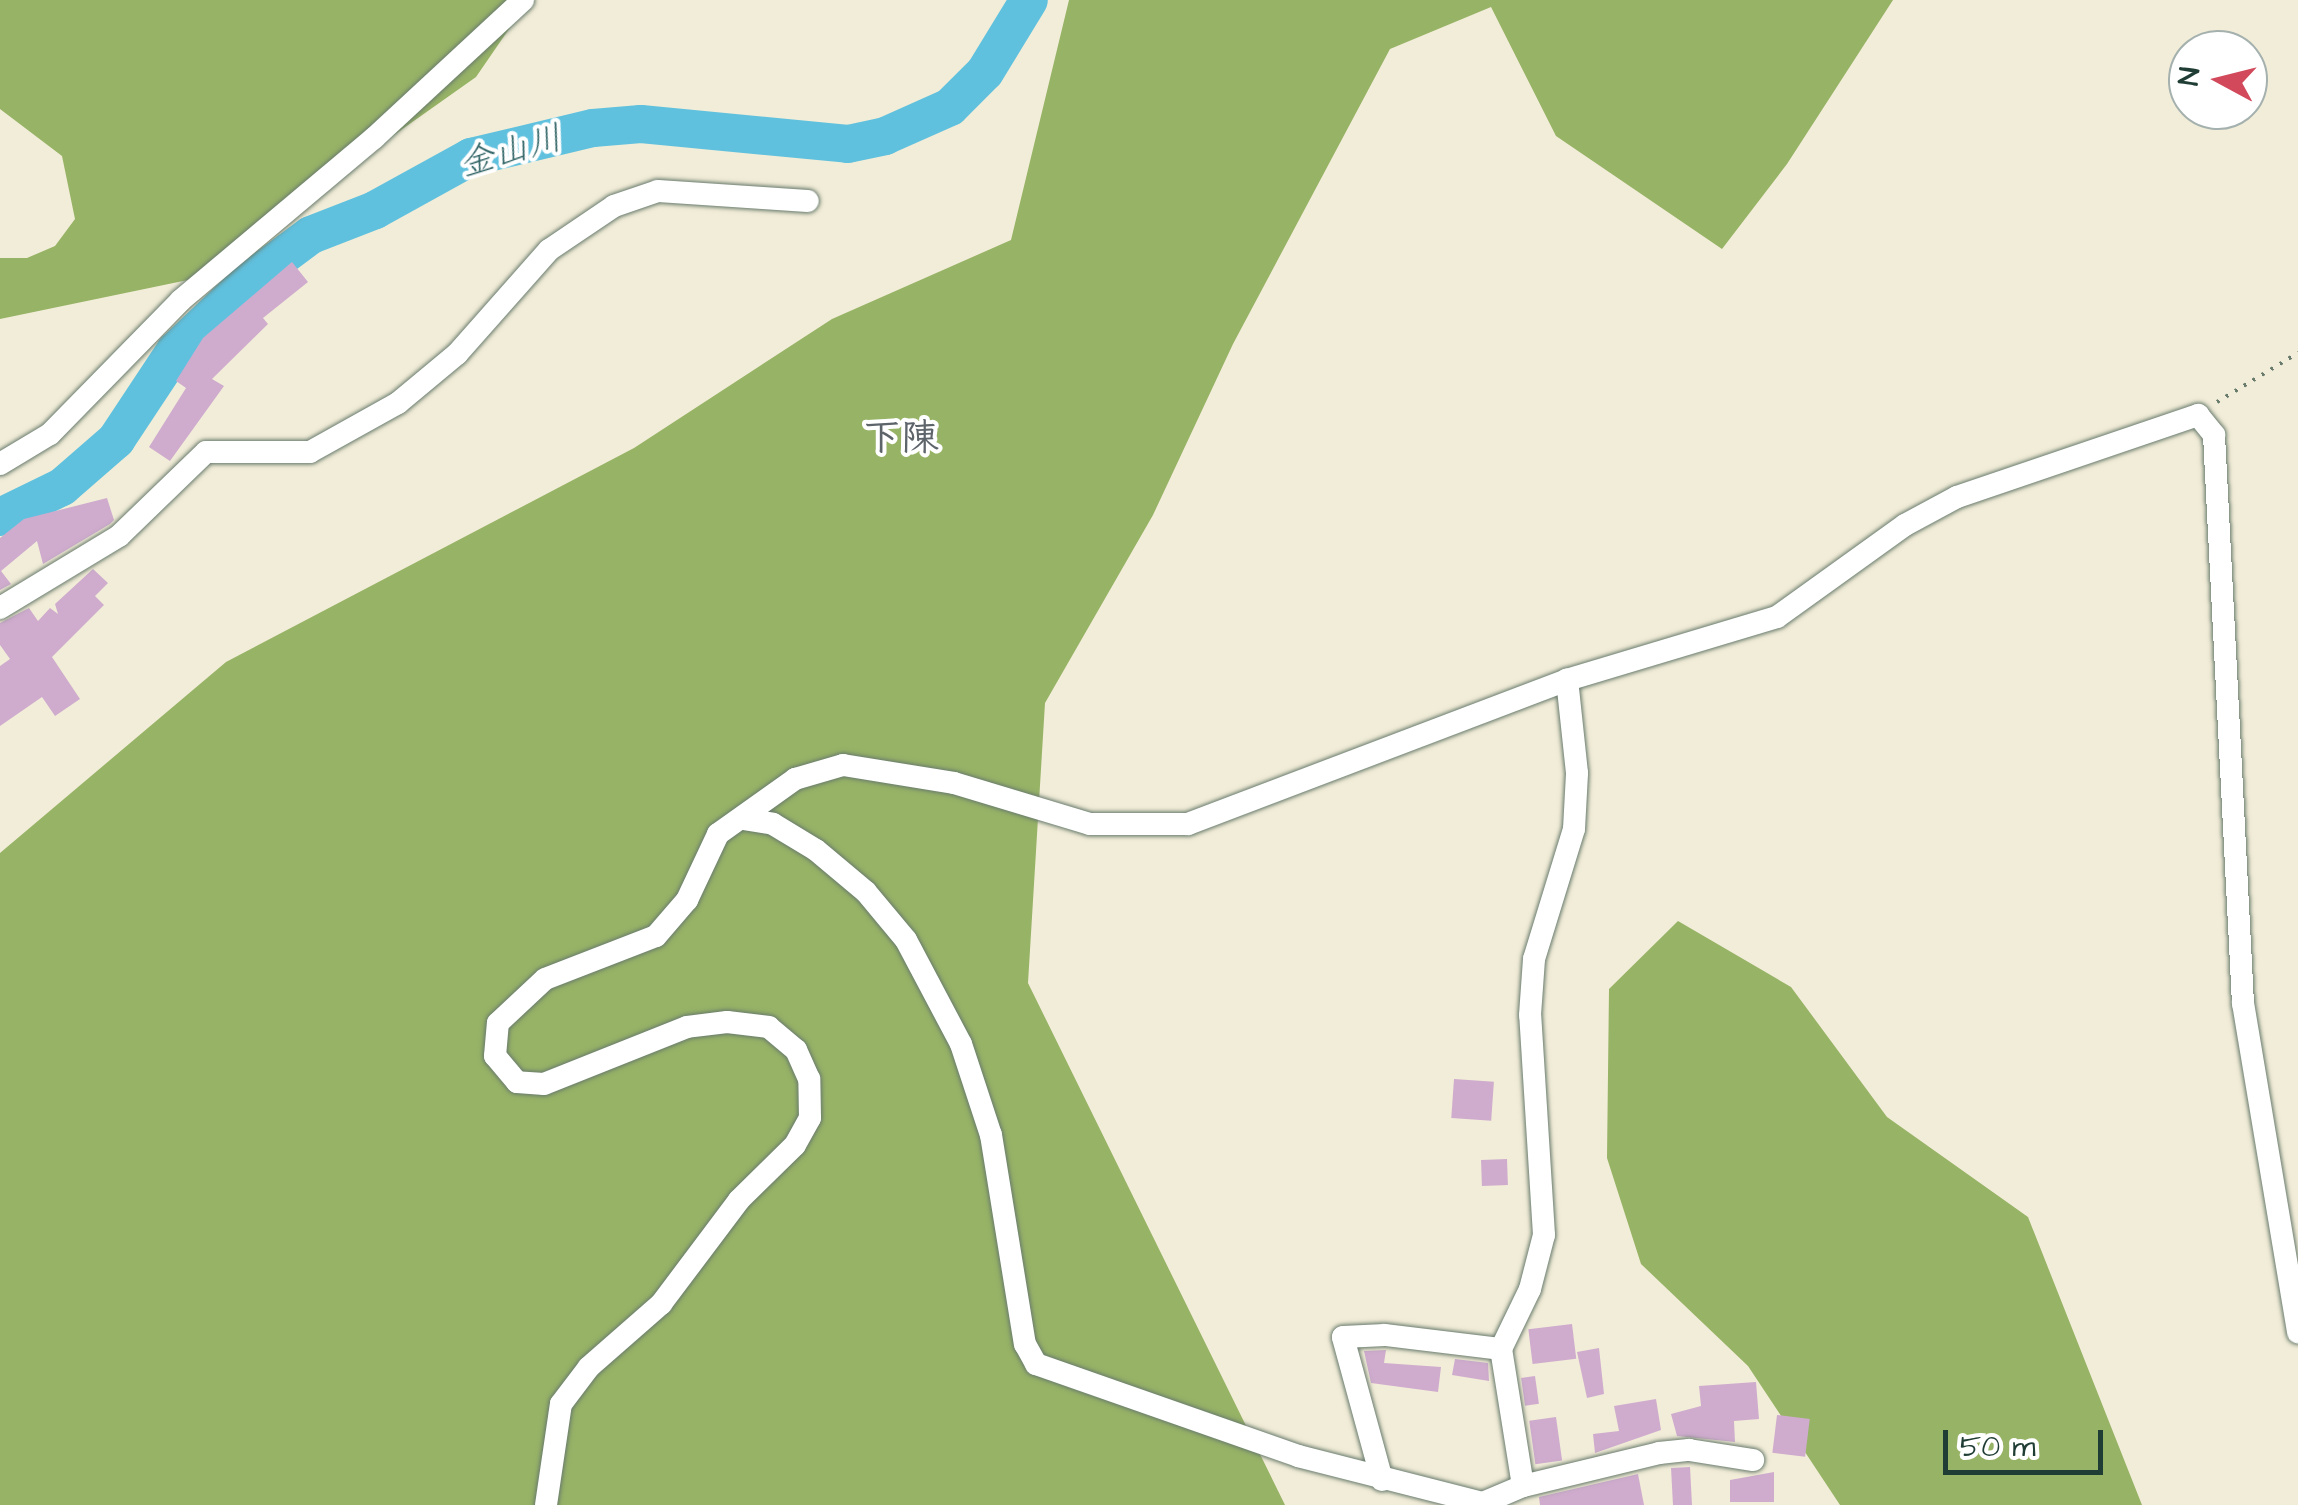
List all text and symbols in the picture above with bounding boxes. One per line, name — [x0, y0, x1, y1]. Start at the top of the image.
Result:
north arrow — [2168, 30, 2268, 130]
text: N — [2169, 65, 2210, 88]
water label: 金山川 — [455, 117, 567, 187]
district label: 下陳 — [863, 417, 939, 463]
scale bar — [1948, 1410, 2108, 1472]
text: 50 m — [1960, 1426, 2036, 1468]

